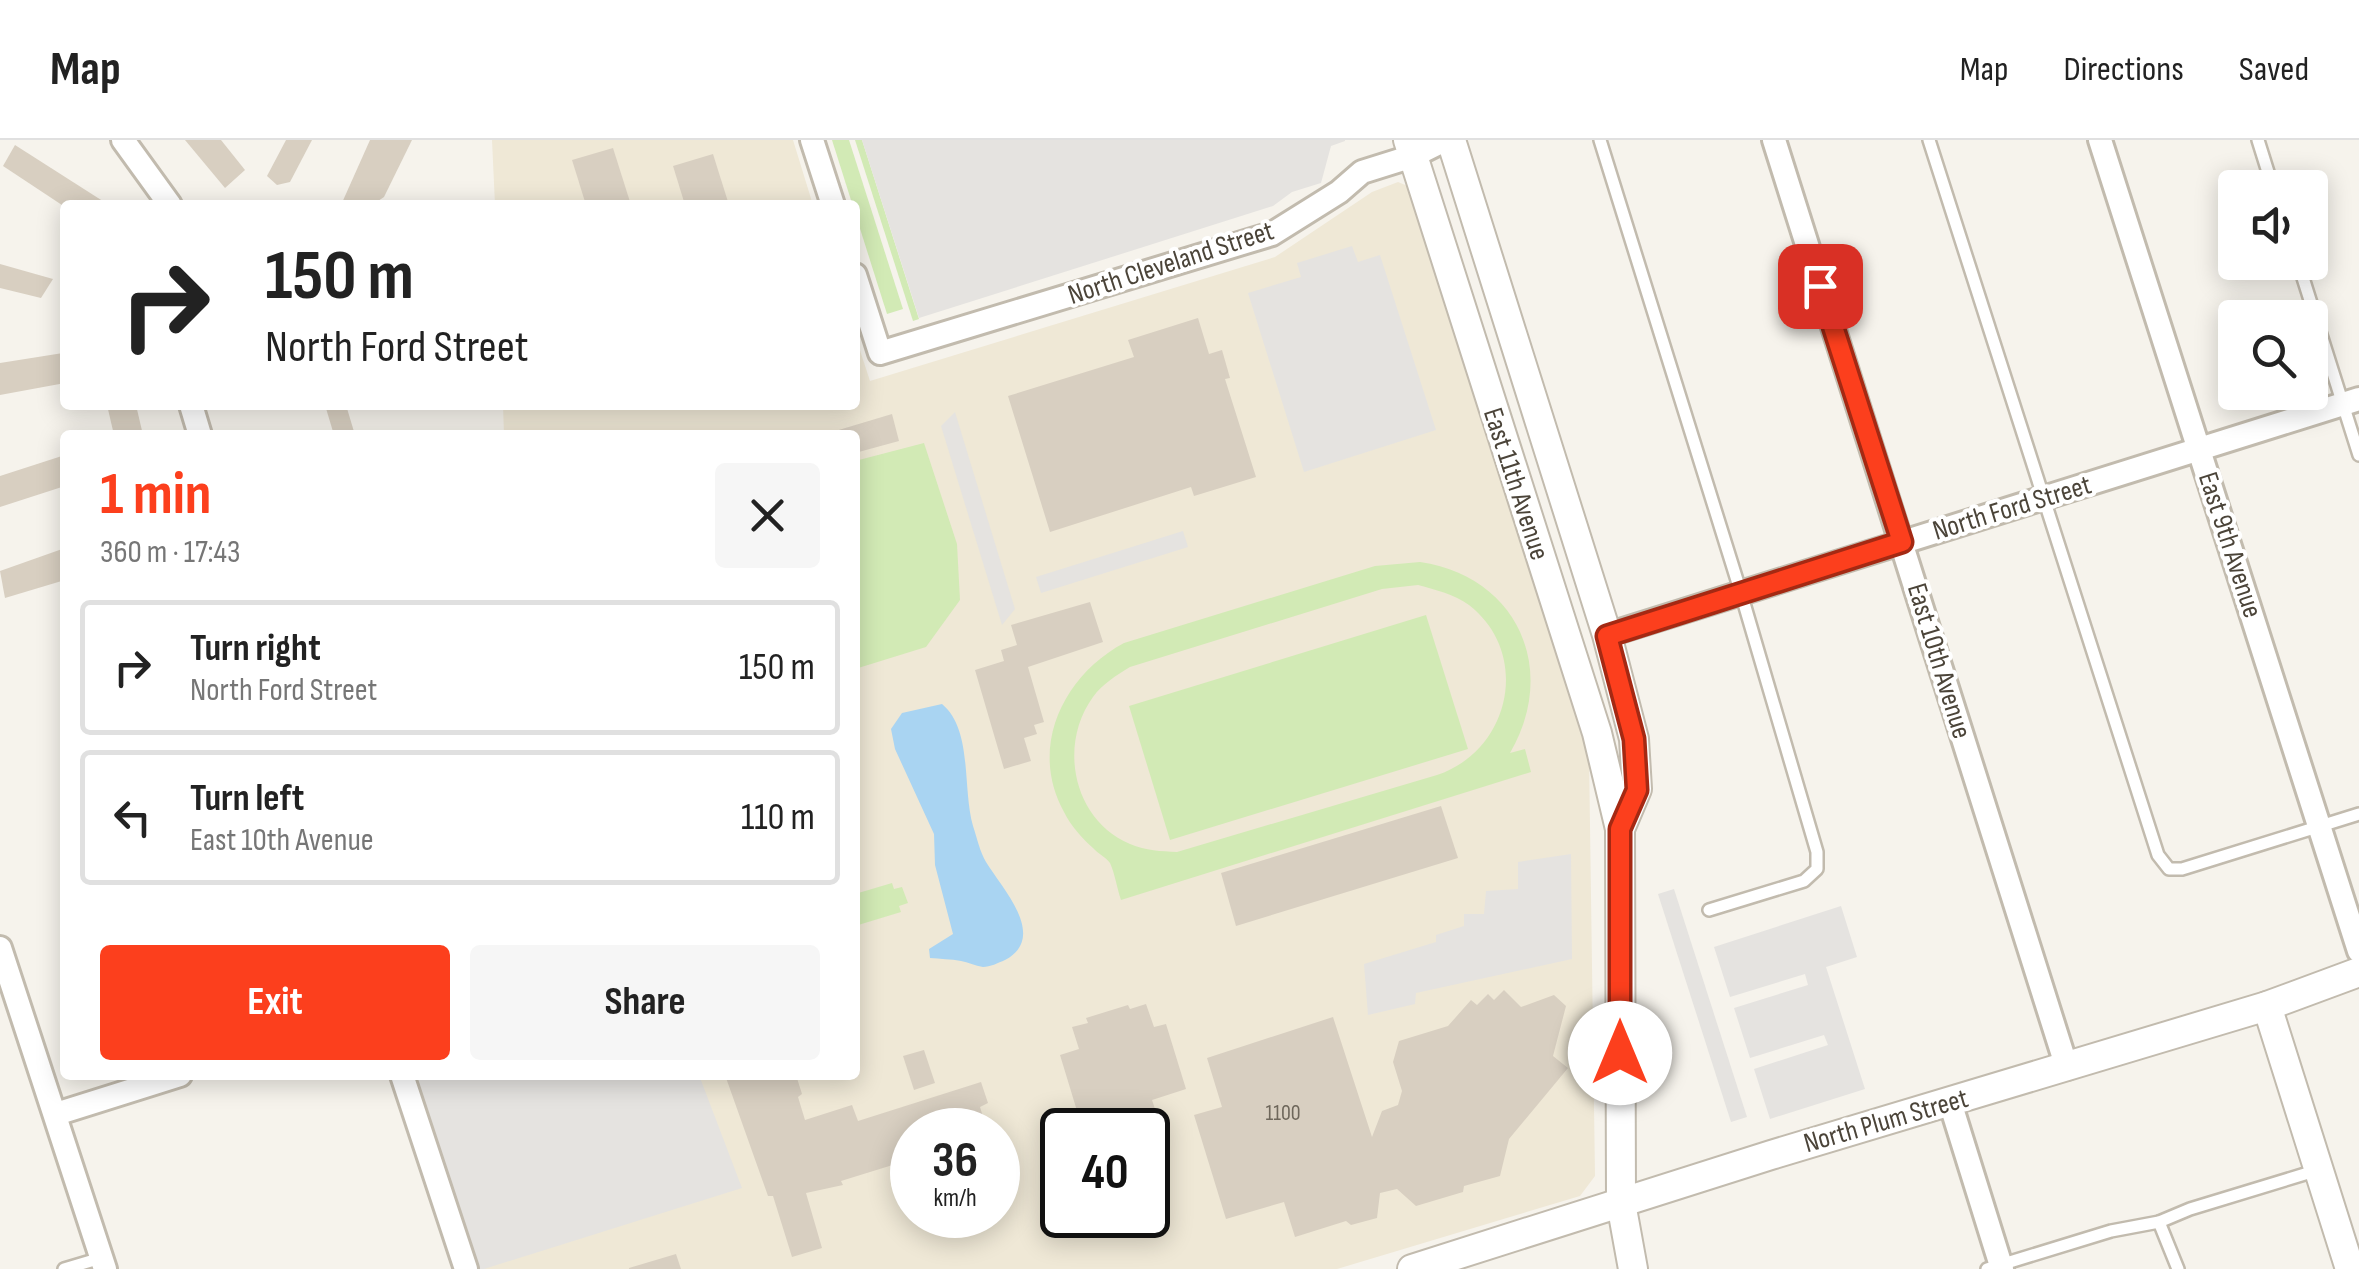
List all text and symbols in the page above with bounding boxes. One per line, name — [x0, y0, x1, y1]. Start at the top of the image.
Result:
text: Map — [50, 41, 121, 98]
text: Map — [1960, 48, 2009, 91]
text: Directions — [2064, 48, 2184, 91]
text: Saved — [2239, 48, 2309, 91]
map controls — [2218, 170, 2328, 410]
button: sound — [2218, 170, 2328, 280]
street label: North Cleveland Street — [1064, 214, 1278, 312]
text: 150 m — [265, 235, 414, 319]
icon: right — [100, 240, 230, 370]
pin — [1778, 244, 1863, 329]
icon: arrive — [1793, 259, 1848, 314]
button: search — [2218, 300, 2328, 410]
text: North Ford Street — [265, 320, 528, 375]
street label: East 11th Avenue — [1476, 404, 1556, 564]
text: 1 min — [100, 459, 212, 531]
button: close — [715, 463, 820, 568]
street label: North Ford Street — [1929, 468, 2095, 548]
street label: East 9th Avenue — [2191, 468, 2269, 622]
text: 360 m · 17:43 — [100, 533, 241, 572]
street label: East 10th Avenue — [1900, 579, 1978, 743]
text: Turn right — [190, 626, 321, 671]
icon: right — [105, 640, 160, 695]
text: 150 m — [739, 645, 815, 690]
text: North Ford Street — [190, 671, 377, 710]
text: Turn left — [190, 776, 304, 821]
icon: left — [105, 790, 160, 845]
text: 110 m — [741, 795, 815, 840]
text: East 10th Avenue — [190, 821, 374, 860]
button: Exit — [100, 945, 450, 1060]
button: Share — [470, 945, 820, 1060]
position arrow — [1568, 1001, 1672, 1105]
street label: North Plum Street — [1800, 1082, 1972, 1160]
house number: 1100 — [1265, 1100, 1301, 1127]
speed limit sign: 40 — [1040, 1108, 1170, 1238]
text: 36 — [932, 1131, 978, 1191]
text: km/h — [933, 1183, 977, 1214]

